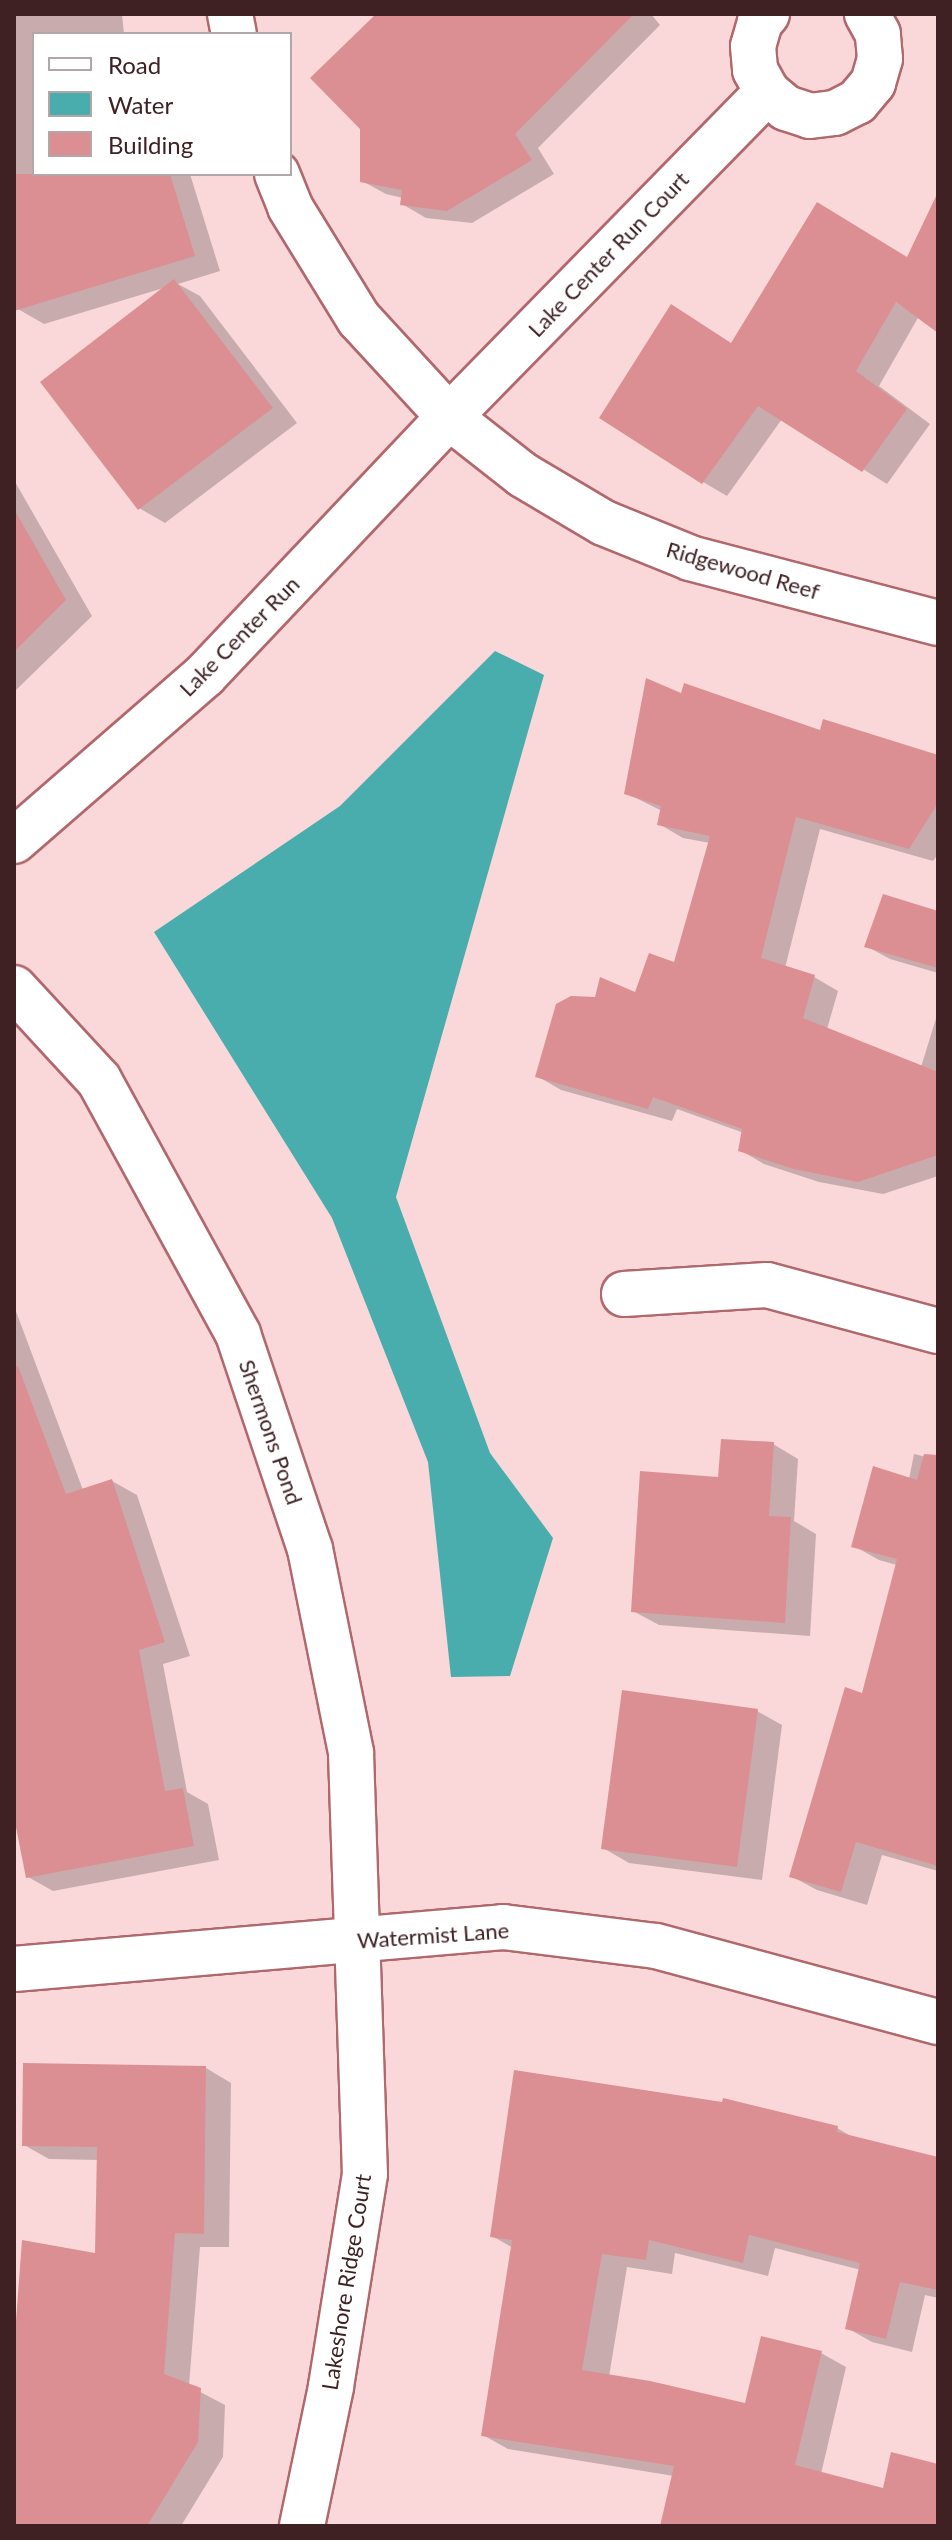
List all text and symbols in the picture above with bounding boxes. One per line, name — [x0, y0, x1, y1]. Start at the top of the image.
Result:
legend — [32, 32, 292, 176]
text: Road — [108, 50, 161, 79]
text: Water — [108, 90, 173, 119]
text: Building — [108, 130, 193, 159]
street label: Lake Center Run Court — [522, 166, 694, 342]
street label: Ridgewood Reef — [663, 536, 823, 604]
street label: Lake Center Run — [173, 570, 305, 702]
street label: Shermons Pond — [234, 1356, 308, 1508]
street label: Watermist Lane — [356, 1917, 510, 1953]
street label: Lakeshore Ridge Court — [316, 2172, 376, 2392]

